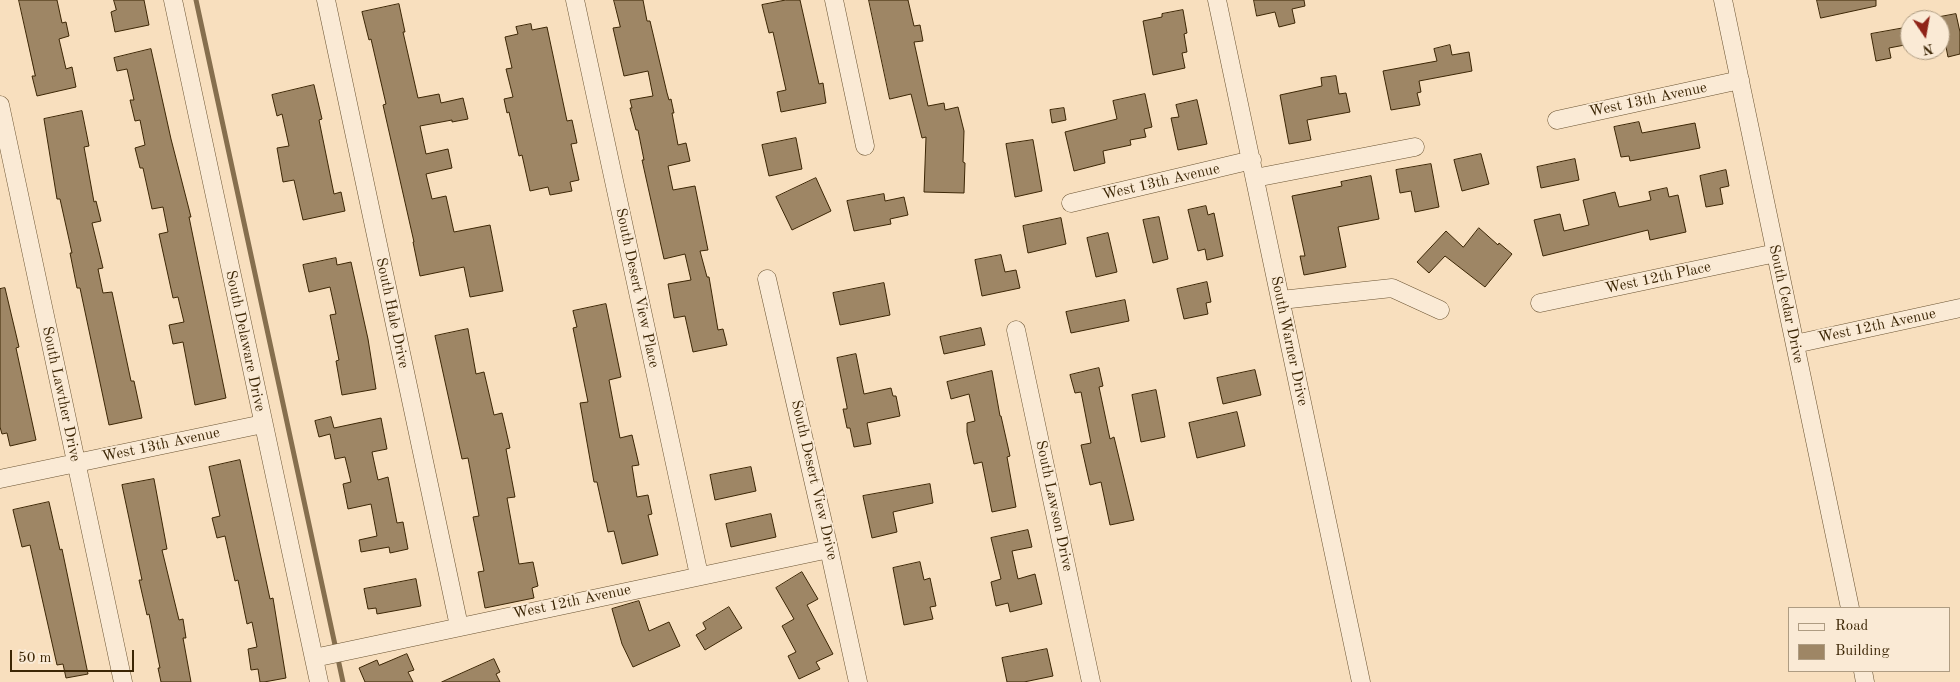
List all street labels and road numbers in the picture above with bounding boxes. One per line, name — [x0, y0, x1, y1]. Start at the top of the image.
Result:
street label: West 13th Avenue — [1587, 79, 1709, 121]
street label: West 13th Avenue — [1100, 160, 1222, 204]
street label: South Desert View Place — [611, 207, 663, 369]
street label: South Cedar Drive — [1765, 243, 1807, 365]
street label: South Hale Drive — [371, 256, 413, 370]
street label: West 12th Place — [1604, 258, 1712, 298]
street label: South Delaware Drive — [221, 269, 269, 413]
street label: South Warner Drive — [1266, 275, 1312, 407]
street label: West 12th Avenue — [1816, 305, 1938, 347]
street label: South Lawther Drive — [38, 325, 84, 463]
street label: South Desert View Drive — [787, 398, 841, 562]
street label: West 13th Avenue — [100, 424, 222, 466]
street label: South Lawson Drive — [1031, 439, 1077, 573]
street label: West 12th Avenue — [511, 581, 633, 623]

